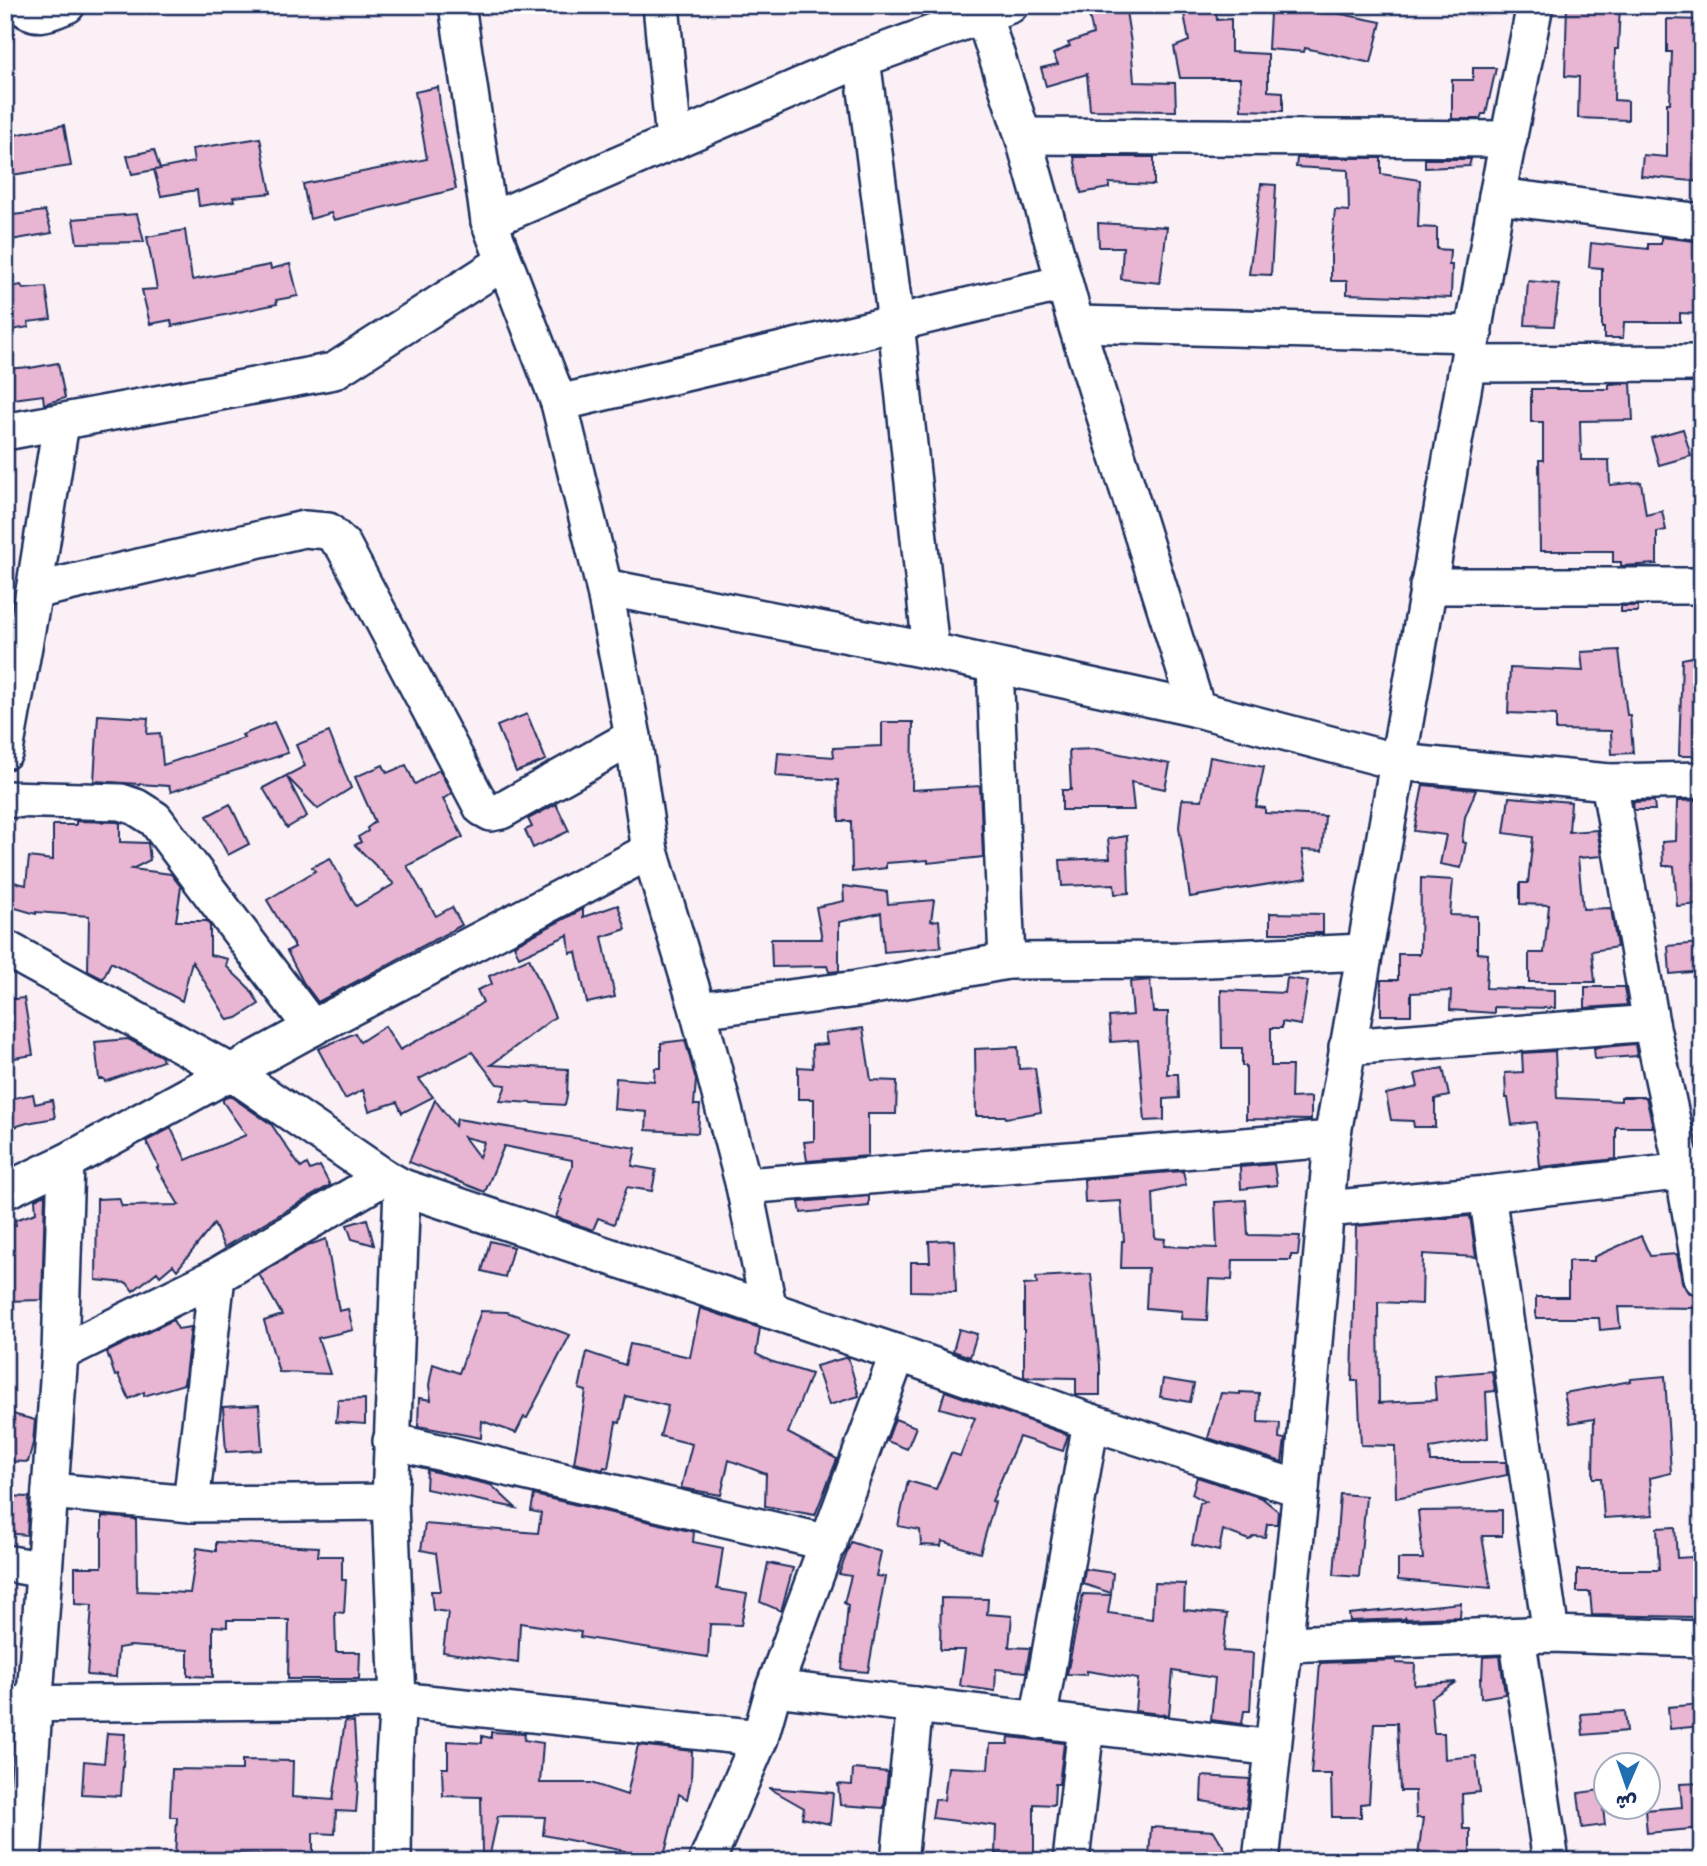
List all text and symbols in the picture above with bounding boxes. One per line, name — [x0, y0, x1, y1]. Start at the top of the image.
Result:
north arrow — [1592, 1750, 1662, 1820]
text: ش — [1615, 1790, 1637, 1818]

